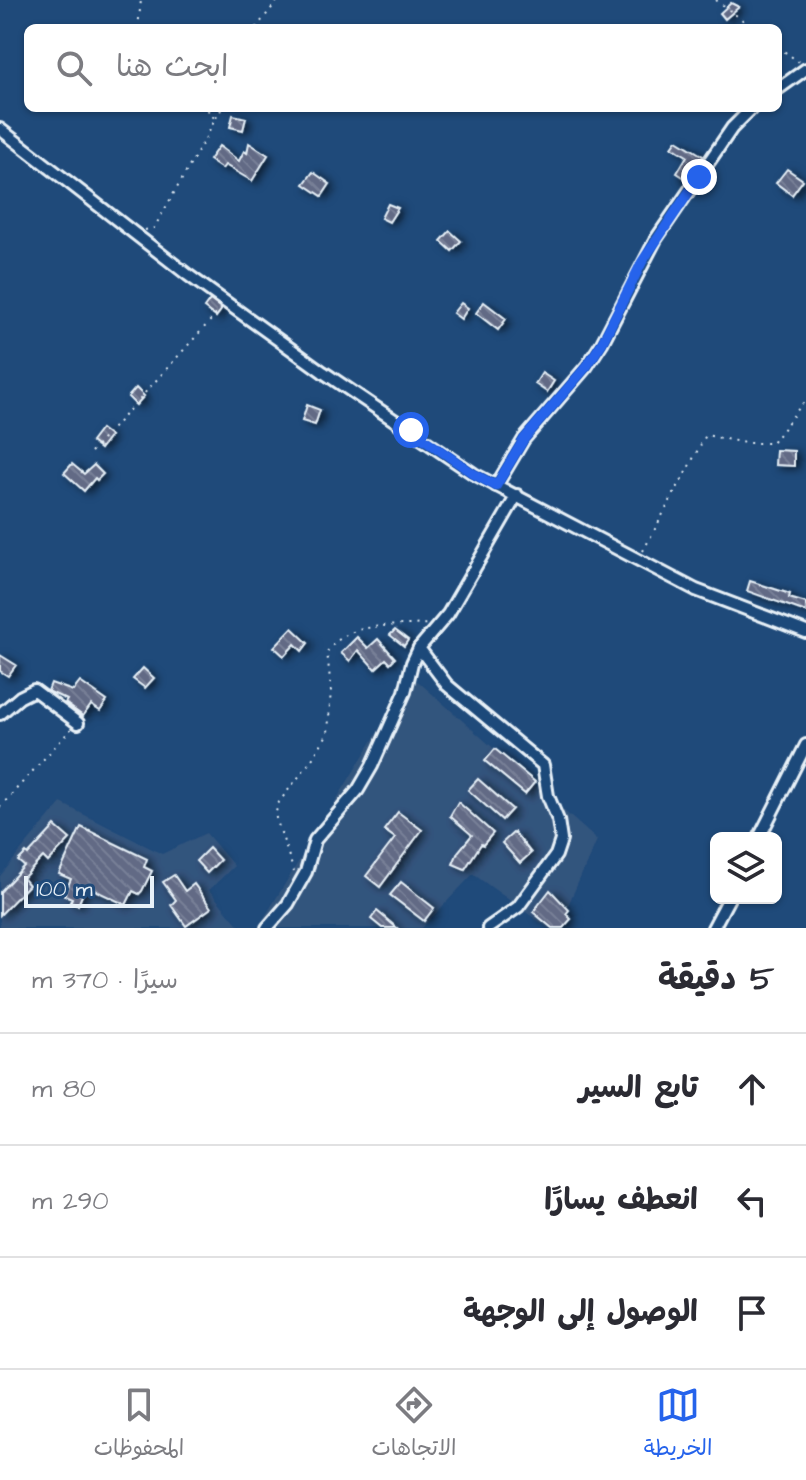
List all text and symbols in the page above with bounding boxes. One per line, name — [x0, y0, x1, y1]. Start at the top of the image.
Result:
search box — [24, 24, 782, 112]
icon: search — [52, 46, 96, 90]
text: ابحث هنا — [116, 46, 228, 88]
route end — [681, 159, 717, 195]
route start — [393, 412, 429, 448]
map controls — [710, 832, 782, 904]
button: layers — [710, 832, 782, 904]
scale bar — [24, 872, 154, 908]
text: 100 m — [36, 874, 93, 905]
text: 5 دقيقة — [658, 955, 774, 1003]
text: سيرًا · 370 m — [32, 962, 178, 998]
text: تابع السير — [579, 1067, 698, 1109]
icon: ahead — [730, 1067, 774, 1111]
text: 80 m — [32, 1071, 96, 1107]
text: انعطف يسارًا — [544, 1179, 698, 1221]
icon: left — [730, 1179, 774, 1223]
text: 290 m — [32, 1183, 109, 1219]
text: الوصول إلى الوجهة — [463, 1291, 698, 1333]
icon: arrive — [730, 1291, 774, 1335]
tab: المحفوظات — [94, 1383, 184, 1467]
tab: الاتجاهات — [372, 1383, 456, 1467]
tab: الخريطة — [644, 1383, 712, 1467]

